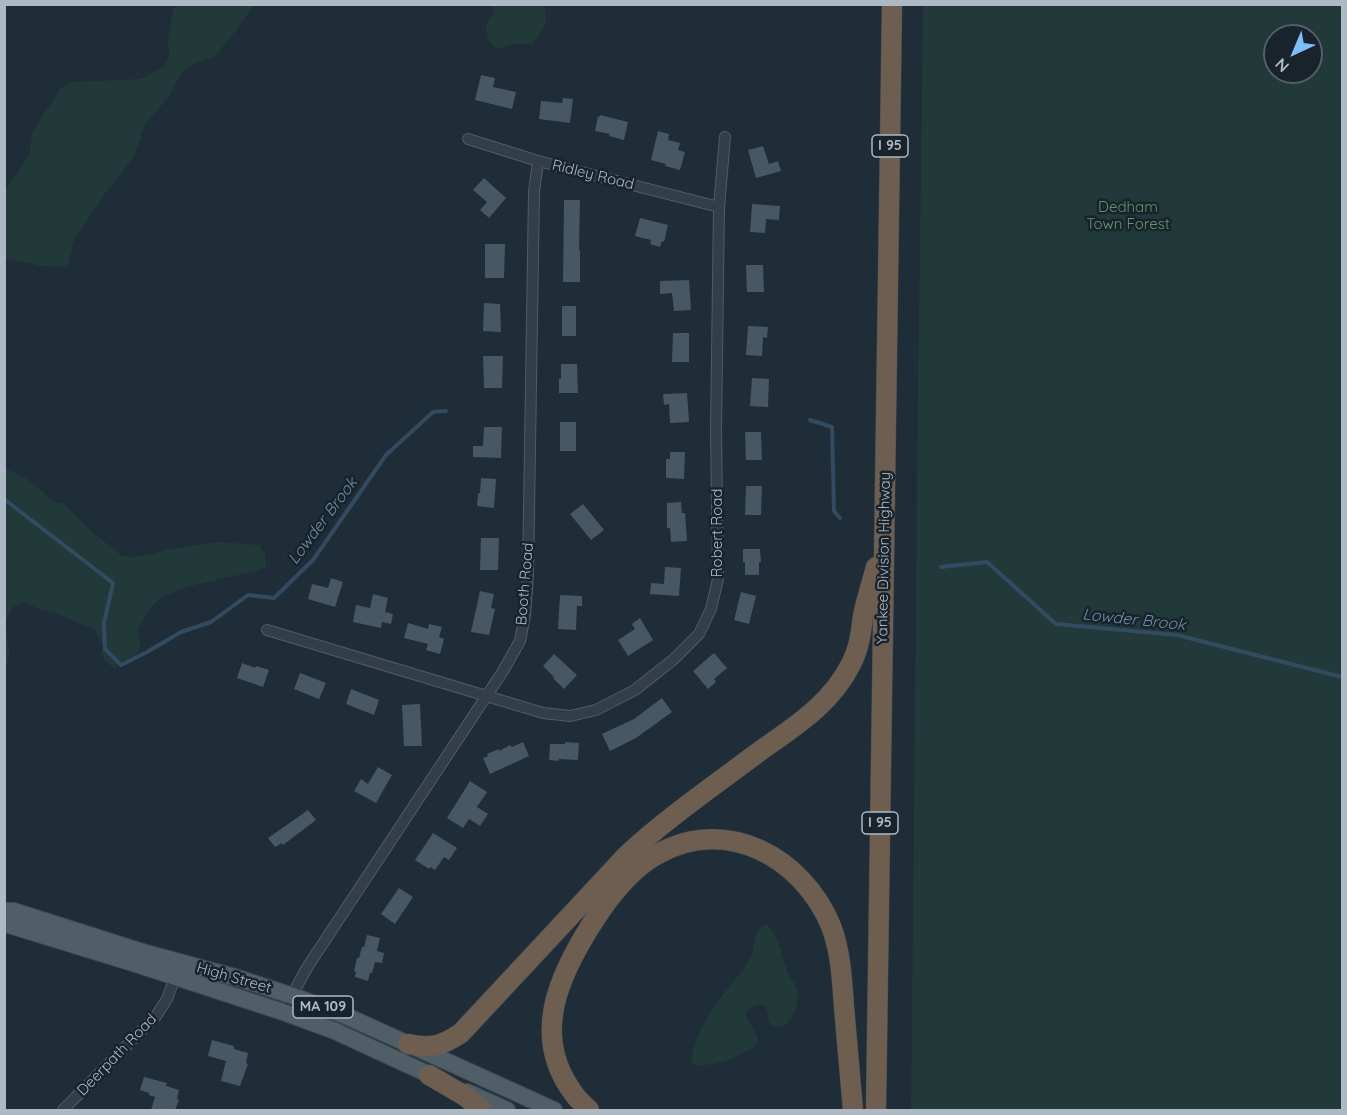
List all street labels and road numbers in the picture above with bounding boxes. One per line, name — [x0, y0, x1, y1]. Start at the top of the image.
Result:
road number: I 95 — [872, 135, 908, 157]
street label: Ridley Road — [550, 156, 636, 194]
street label: Yankee Division Highway — [873, 472, 895, 644]
street label: Robert Road — [708, 489, 726, 577]
street label: Booth Road — [512, 542, 538, 626]
road number: I 95 — [862, 812, 898, 834]
street label: High Street — [195, 959, 273, 997]
road number: MA 109 — [293, 996, 353, 1018]
street label: Deerpath Road — [73, 1010, 161, 1100]

